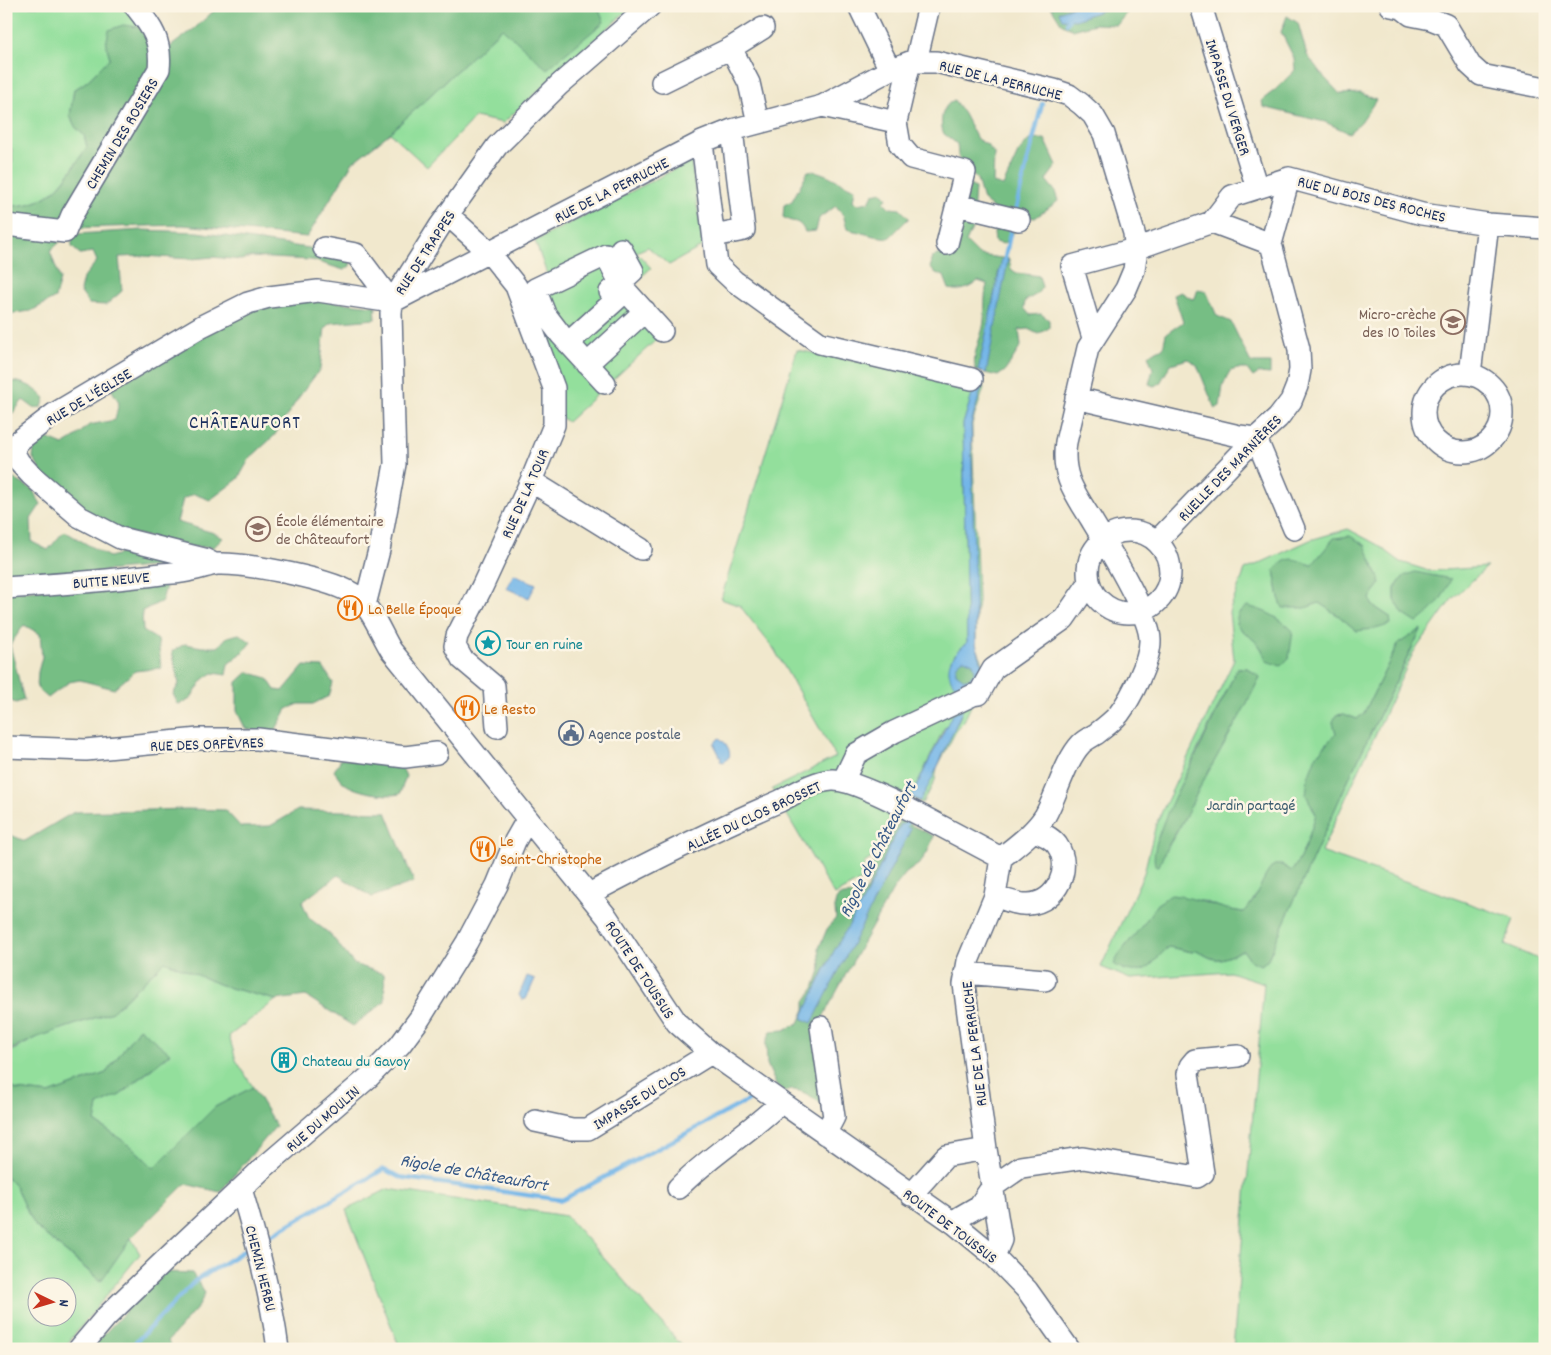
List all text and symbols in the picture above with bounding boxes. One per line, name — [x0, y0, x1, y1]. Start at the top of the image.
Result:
street label: IMPASSE DU VERGER — [1198, 37, 1255, 159]
street label: RUE DE LA PERRUCHE — [937, 55, 1065, 108]
street label: CHEMIN DES ROSIERS — [81, 74, 166, 194]
street label: RUE DE LA PERRUCHE — [551, 152, 674, 230]
street label: RUE DU BOIS DES ROCHES — [1295, 171, 1448, 230]
street label: RUE DE TRAPPES — [390, 206, 462, 300]
place label: Micro-crèche des 10 Toiles — [1359, 304, 1436, 345]
school or university icon: Micro-crèche des 10 Toiles — [1440, 309, 1466, 335]
street label: RUE DE L'ÉGLISE — [42, 363, 137, 433]
street label: RUELLE DES MARNIÈRES — [1173, 410, 1288, 528]
district label: CHÂTEAUFORT — [189, 411, 301, 438]
street label: RUE DE LA TOUR — [496, 445, 556, 542]
place label: École élémentaire de Châteaufort — [276, 511, 384, 552]
school or university icon: École élémentaire de Châteaufort — [245, 516, 271, 542]
street label: BUTTE NEUVE — [72, 567, 151, 596]
restaurant icon: La Belle Époque — [337, 595, 363, 621]
place label: La Belle Époque — [368, 599, 461, 622]
place icon: Tour en ruine — [475, 630, 501, 656]
place label: Tour en ruine — [506, 634, 583, 657]
restaurant icon: Le Resto — [454, 695, 480, 721]
place label: Le Resto — [484, 699, 536, 722]
public building icon: Agence postale — [558, 720, 584, 746]
place label: Agence postale — [588, 724, 681, 747]
street label: RUE DES ORFÈVRES — [150, 732, 264, 759]
street label: ALLÉE DU CLOS BROSSET — [683, 776, 826, 859]
water label: Rigole de Châteaufort — [834, 776, 925, 922]
park label: Jardin partagé — [1207, 795, 1296, 818]
place label: Le Saint-Christophe — [500, 831, 602, 872]
restaurant icon: Le Saint-Christophe — [470, 836, 496, 862]
street label: ROUTE DE TOUSSUS — [598, 917, 679, 1024]
street label: RUE DE LA PERRUCHE — [956, 979, 995, 1108]
building icon: Chateau du Gavoy — [271, 1047, 297, 1073]
place label: Chateau du Gavoy — [302, 1051, 410, 1074]
street label: IMPASSE DU CLOS — [589, 1061, 691, 1137]
street label: RUE DU MOULIN — [281, 1081, 366, 1159]
water label: Rigole de Châteaufort — [398, 1149, 552, 1200]
street label: ROUTE DE TOUSSUS — [897, 1184, 1002, 1270]
street label: CHEMIN HERBU — [238, 1223, 281, 1314]
north arrow — [28, 1278, 78, 1328]
text: N — [53, 1299, 73, 1307]

